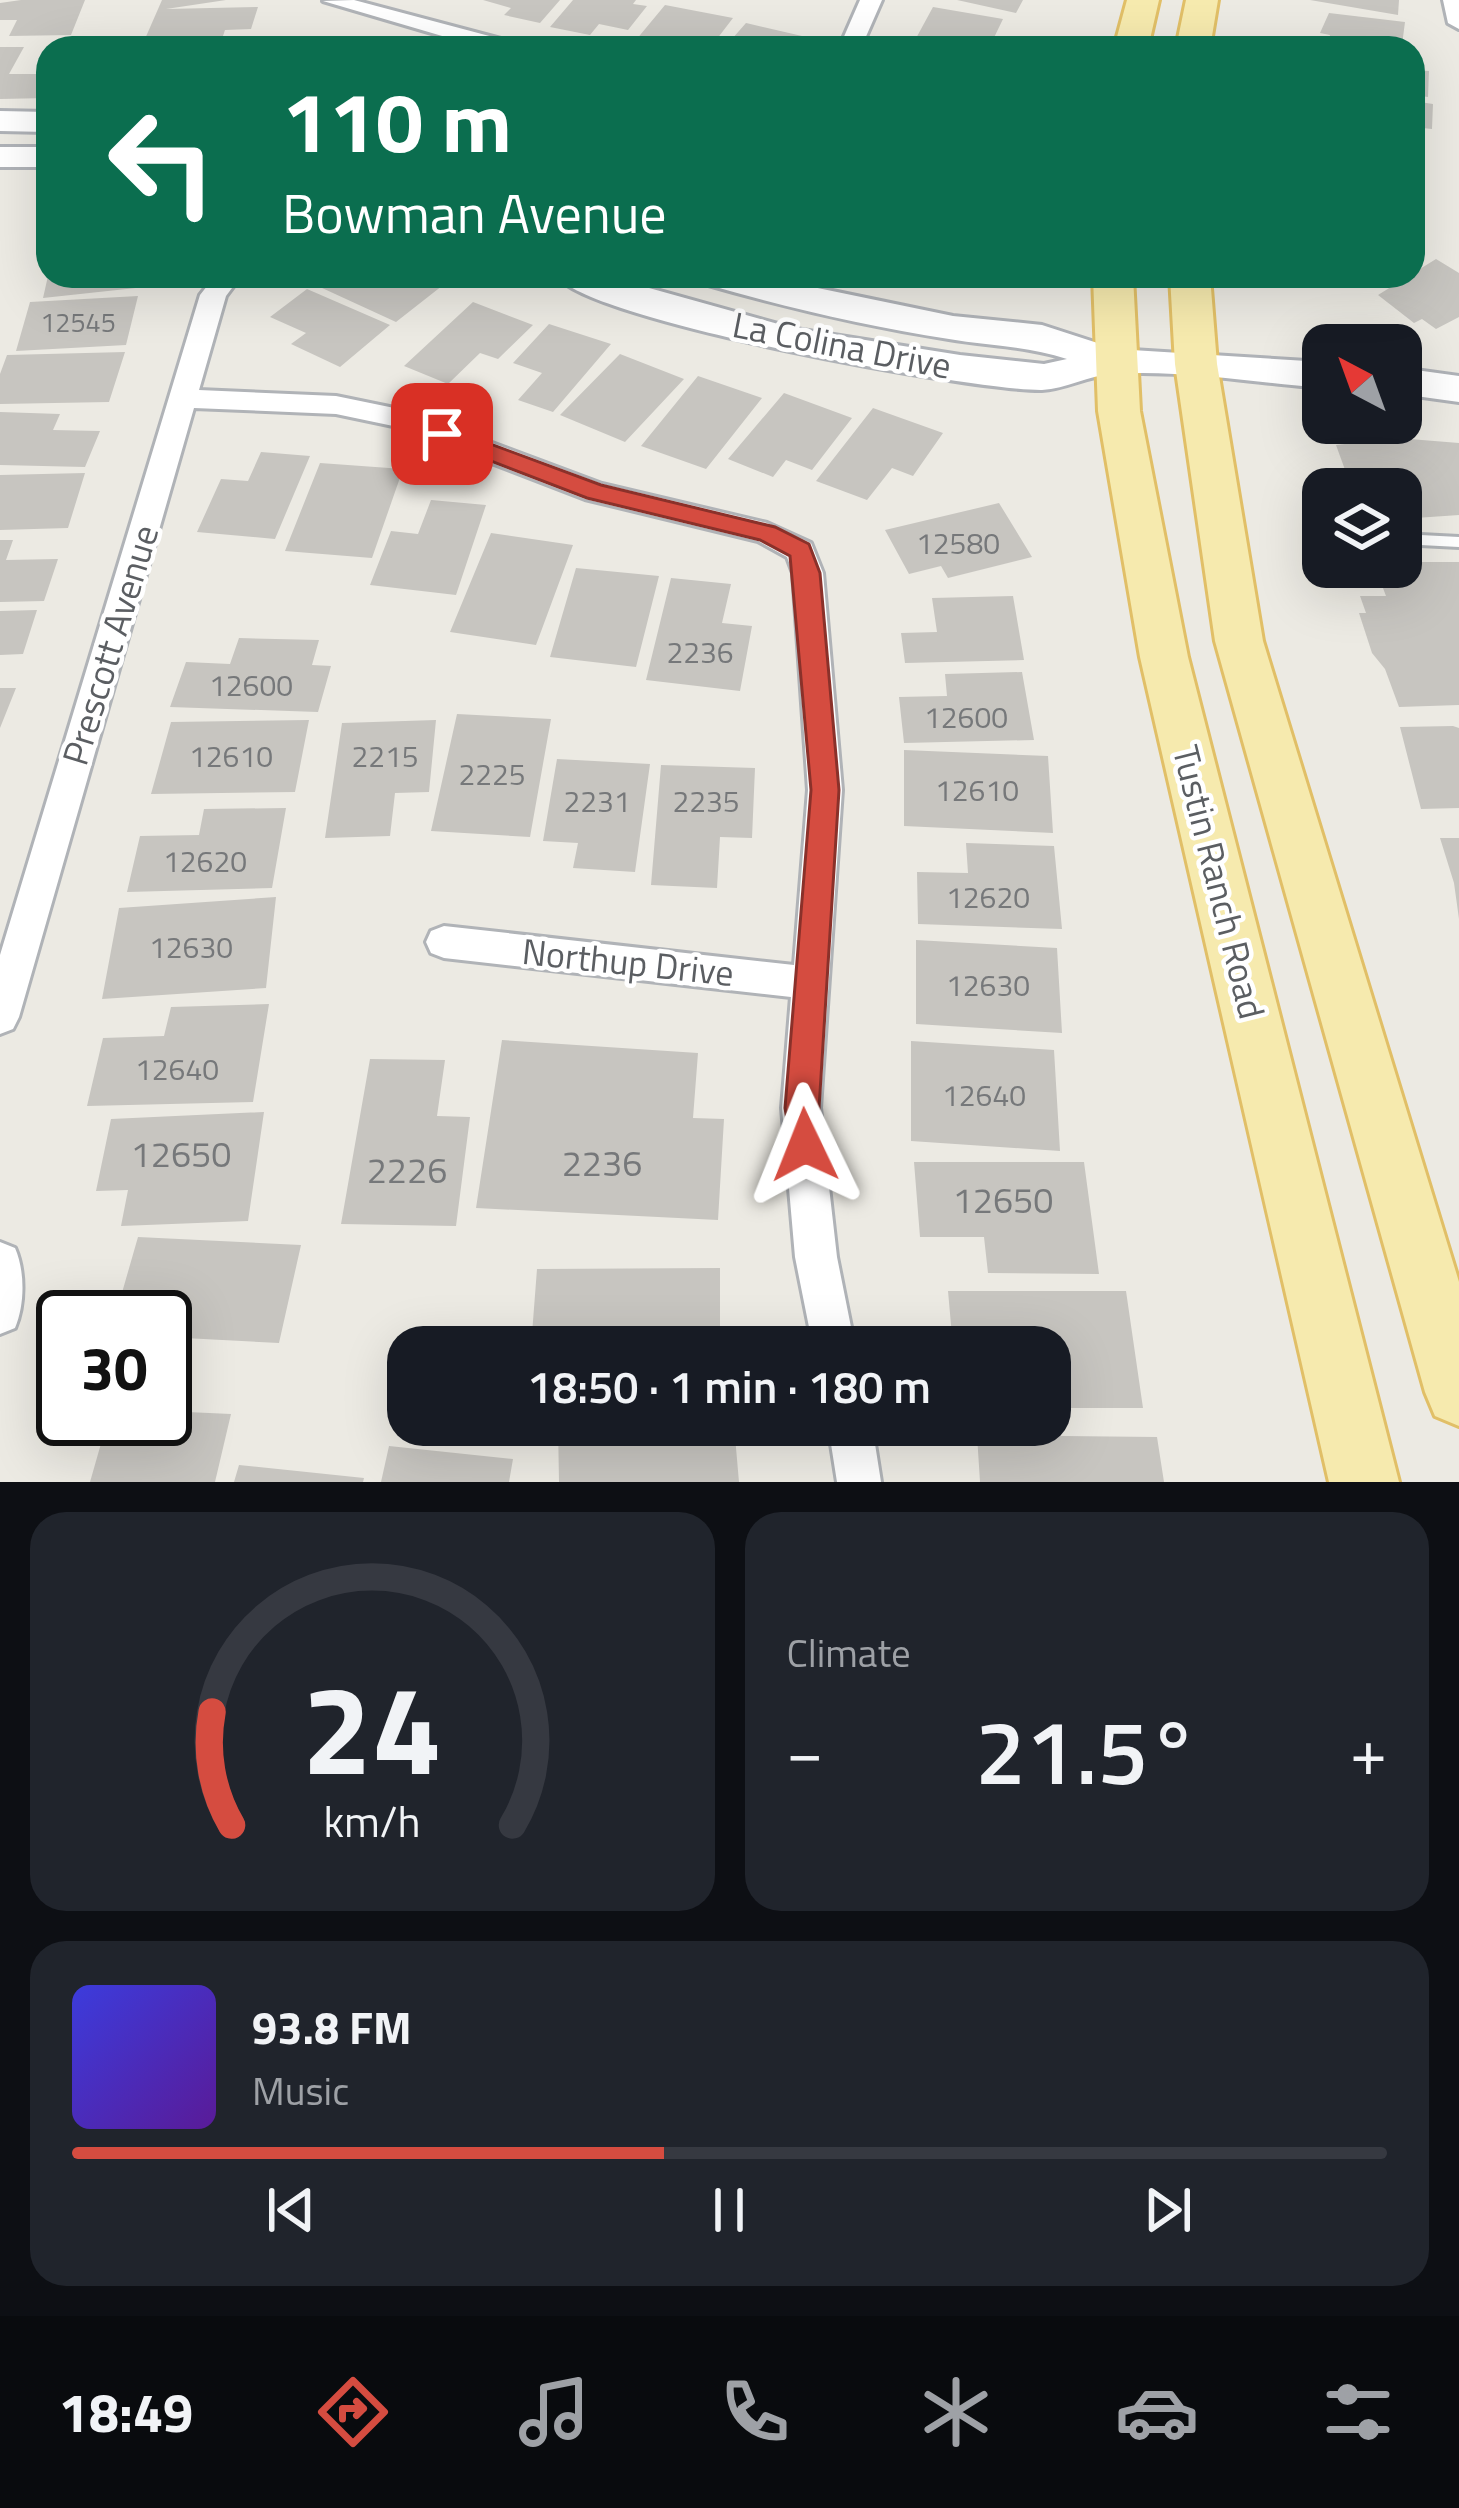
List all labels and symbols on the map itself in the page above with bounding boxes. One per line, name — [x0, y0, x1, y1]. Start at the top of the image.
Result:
street label: La Colina Drive — [728, 296, 956, 393]
house number: 12545 — [40, 301, 116, 342]
north arrow — [1302, 324, 1422, 444]
pin — [391, 383, 493, 485]
street label: Prescott Avenue — [47, 518, 172, 772]
house number: 12580 — [916, 520, 1000, 566]
house number: 2236 — [666, 629, 734, 675]
house number: 12600 — [209, 662, 293, 708]
house number: 12600 — [924, 694, 1008, 740]
house number: 12610 — [189, 733, 273, 779]
house number: 2215 — [351, 733, 419, 779]
street label: Tustin Ranch Road — [1159, 739, 1280, 1024]
house number: 2225 — [458, 751, 526, 797]
house number: 12610 — [935, 767, 1019, 813]
house number: 2231 — [563, 778, 631, 824]
house number: 2235 — [672, 778, 740, 824]
house number: 12620 — [163, 838, 247, 884]
house number: 12620 — [946, 874, 1030, 920]
street label: Northup Drive — [520, 923, 737, 1000]
house number: 12630 — [149, 924, 233, 970]
house number: 12630 — [946, 962, 1030, 1008]
house number: 12640 — [135, 1046, 219, 1092]
house number: 12640 — [942, 1072, 1026, 1118]
position arrow — [742, 1082, 868, 1208]
house number: 12650 — [131, 1126, 231, 1181]
house number: 2236 — [562, 1135, 642, 1190]
house number: 2226 — [367, 1142, 447, 1197]
house number: 12650 — [953, 1172, 1053, 1227]
speed limit sign: 30 — [36, 1290, 192, 1446]

